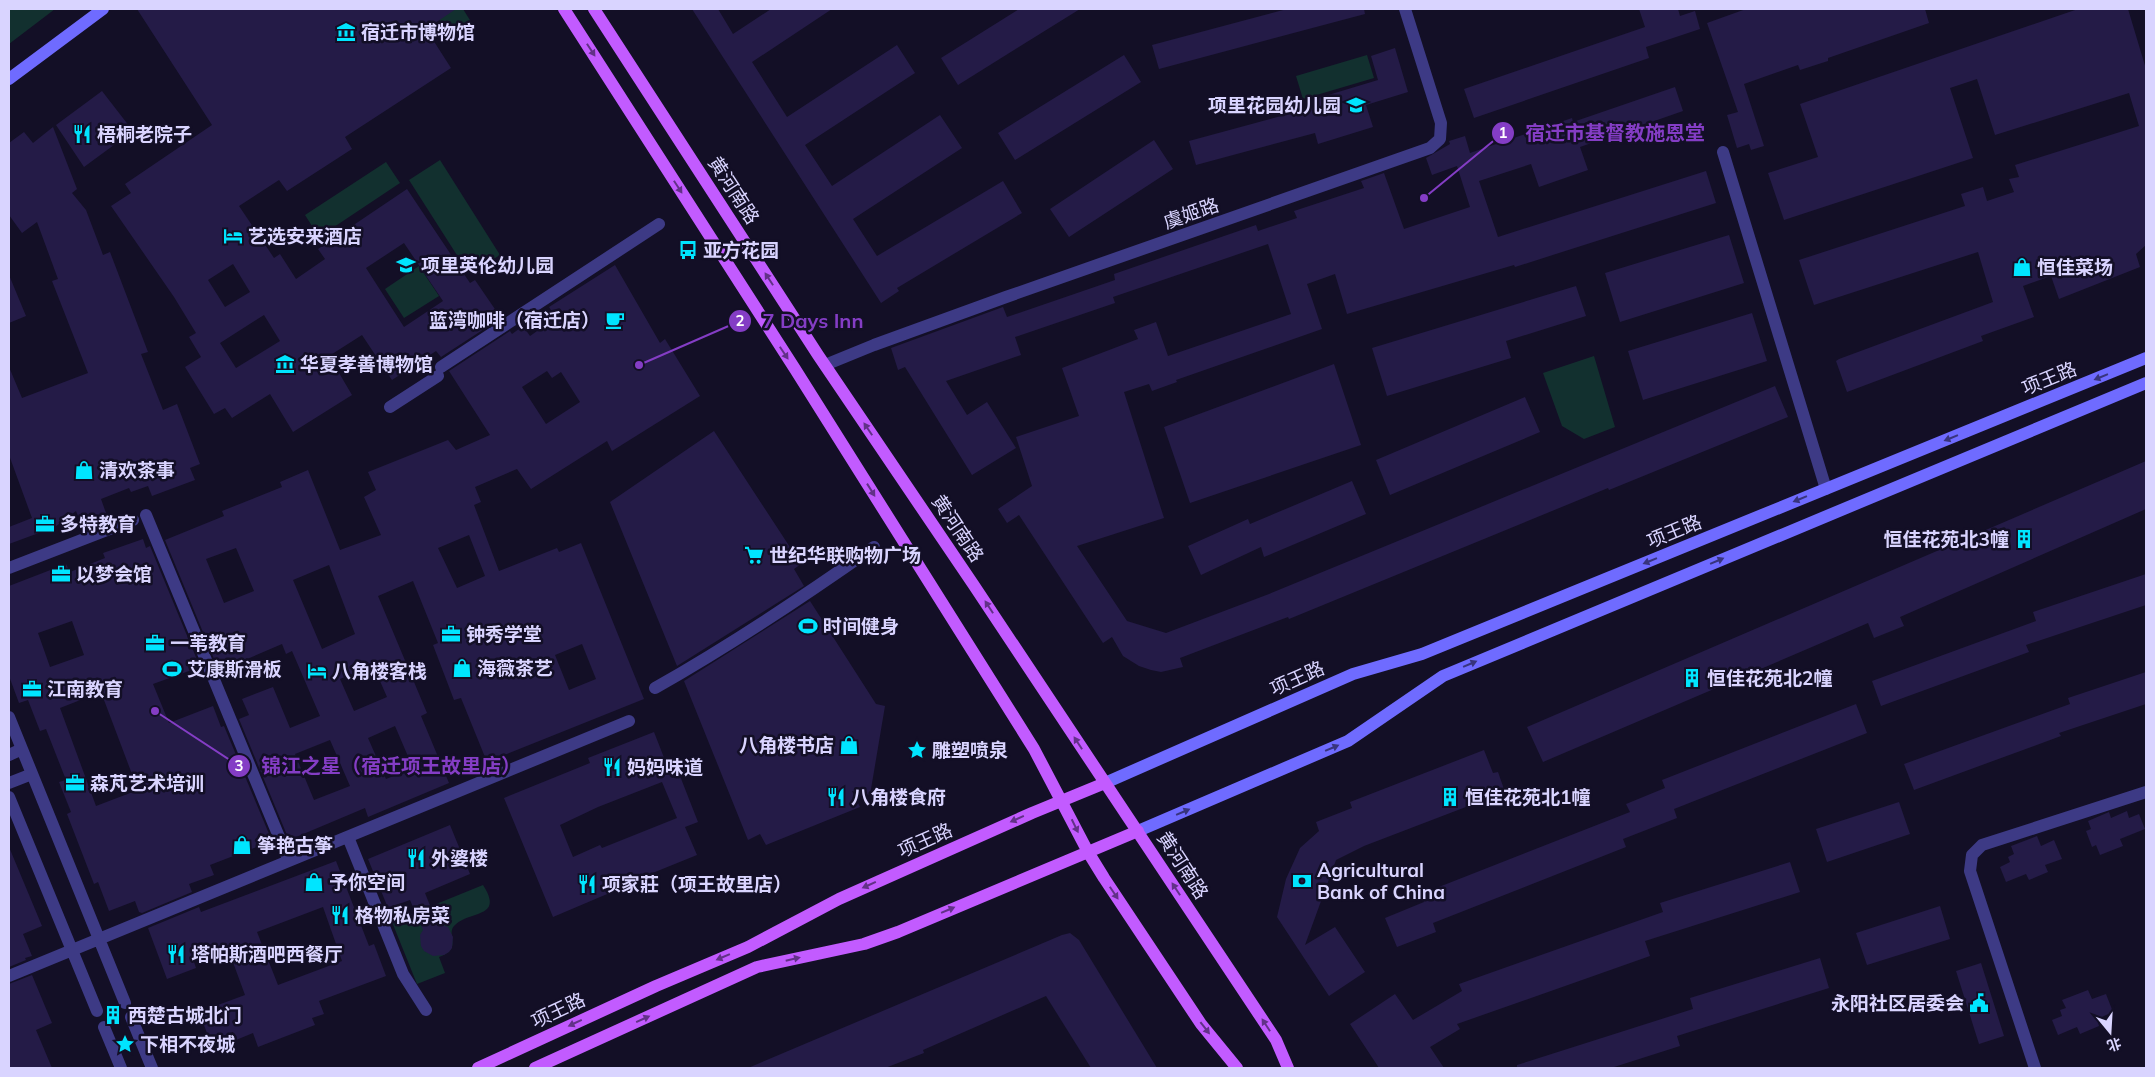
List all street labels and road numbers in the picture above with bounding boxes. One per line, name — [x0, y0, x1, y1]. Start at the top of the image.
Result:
street label: 黄河南路 — [703, 152, 765, 228]
street label: 虞姬路 — [1160, 192, 1222, 234]
street label: 项王路 — [2018, 356, 2080, 400]
street label: 黄河南路 — [927, 490, 989, 566]
street label: 项王路 — [1643, 509, 1705, 553]
street label: 项王路 — [1266, 655, 1328, 701]
street label: 项王路 — [894, 817, 956, 863]
street label: 黄河南路 — [1152, 827, 1214, 903]
street label: 项王路 — [527, 987, 589, 1033]

